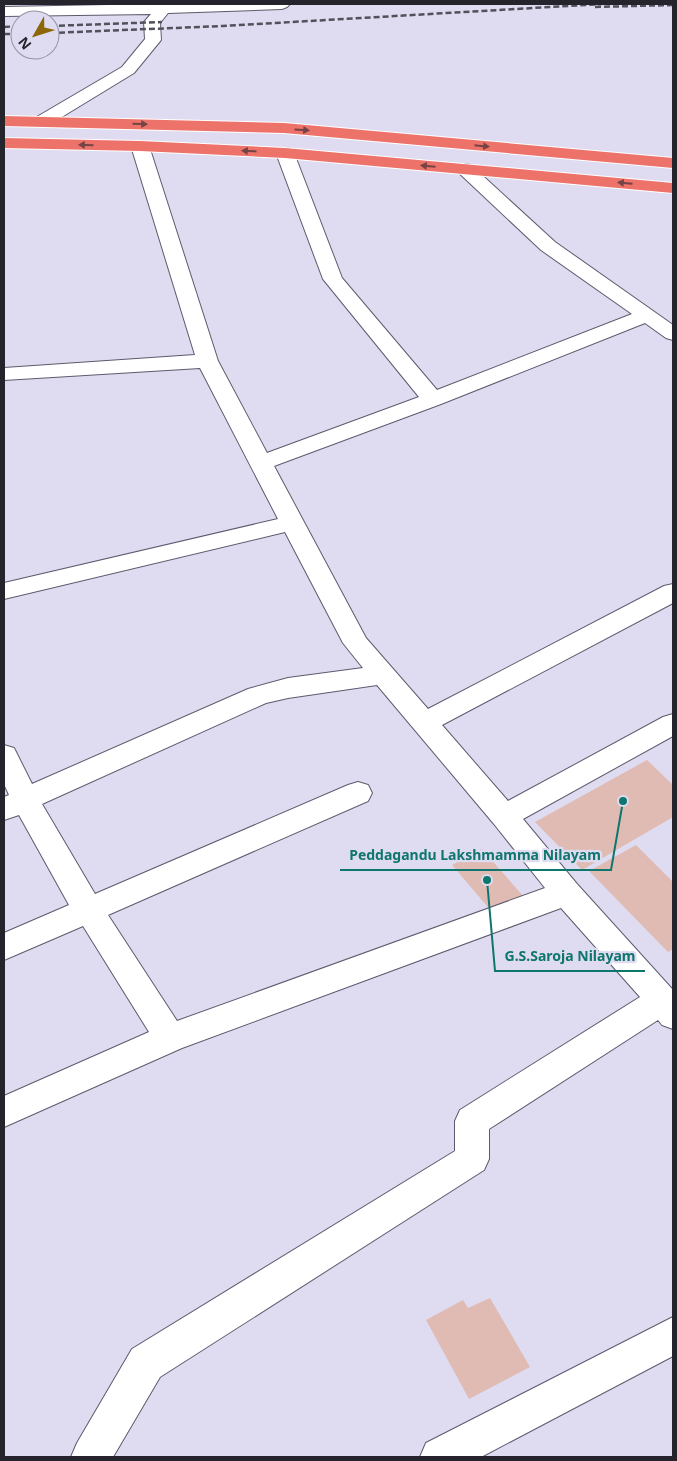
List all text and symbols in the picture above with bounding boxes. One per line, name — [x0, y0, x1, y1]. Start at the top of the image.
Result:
north arrow — [10, 10, 60, 60]
text: N — [14, 33, 35, 54]
one-way arrow — [132, 120, 148, 128]
one-way arrow — [295, 126, 311, 134]
one-way arrow — [78, 141, 94, 149]
one-way arrow — [474, 142, 490, 150]
one-way arrow — [240, 147, 256, 155]
one-way arrow — [420, 162, 436, 170]
one-way arrow — [616, 179, 632, 187]
callout: Peddagandu Lakshmamma Nilayam — [340, 841, 611, 870]
text: Peddagandu Lakshmamma Nilayam — [349, 845, 601, 864]
callout: G.S.Saroja Nilayam — [495, 942, 645, 971]
text: G.S.Saroja Nilayam — [505, 946, 635, 965]

